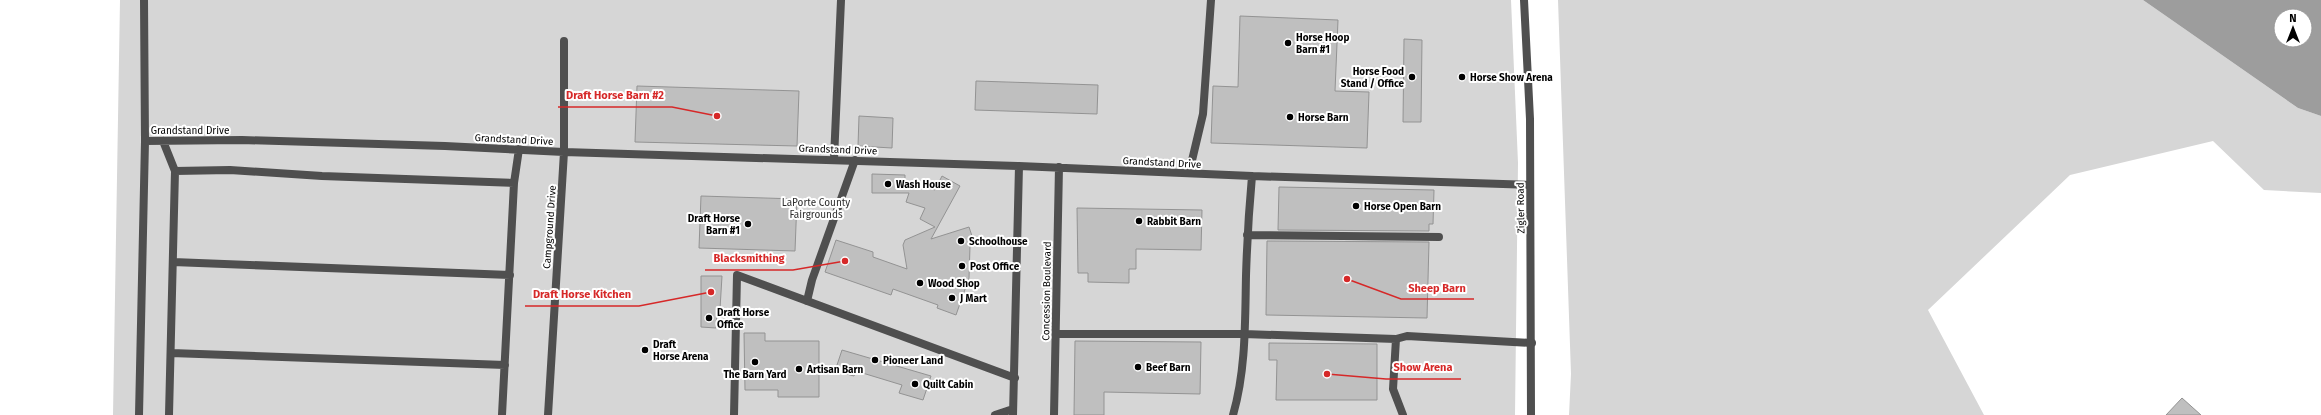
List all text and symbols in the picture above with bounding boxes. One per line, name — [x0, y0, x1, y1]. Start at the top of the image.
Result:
north arrow — [2273, 8, 2313, 48]
text: N — [2289, 12, 2297, 25]
place label: Horse Hoop Barn #1 — [1296, 32, 1349, 56]
marker: Horse Hoop Barn #1 — [1283, 38, 1293, 48]
place label: Horse Food Stand / Office — [1341, 66, 1404, 90]
marker: Horse Food Stand / Office — [1407, 72, 1417, 82]
marker: Horse Show Arena — [1457, 72, 1467, 82]
place label: Horse Show Arena — [1470, 72, 1553, 84]
callout: Draft Horse Barn #2 — [558, 84, 672, 107]
text: Draft Horse Barn #2 — [566, 89, 664, 102]
marker: Horse Barn — [1285, 112, 1295, 122]
place label: Horse Barn — [1298, 112, 1349, 124]
street label: Grandstand Drive — [151, 125, 229, 137]
street label: Grandstand Drive — [474, 132, 554, 148]
street label: Grandstand Drive — [798, 143, 878, 157]
street label: Grandstand Drive — [1122, 155, 1202, 171]
marker: Wash House — [883, 179, 893, 189]
place label: Wash House — [896, 179, 952, 191]
street label: Zigler Road — [1515, 182, 1527, 234]
street label: Campground Drive — [541, 185, 559, 269]
park label: LaPorte County Fairgrounds — [782, 197, 850, 221]
marker: Horse Open Barn — [1351, 201, 1361, 211]
place label: Horse Open Barn — [1364, 201, 1441, 213]
place label: Draft Horse Barn #1 — [688, 213, 740, 237]
marker: Rabbit Barn — [1134, 216, 1144, 226]
place label: Rabbit Barn — [1147, 216, 1201, 228]
marker: Draft Horse Barn #1 — [743, 219, 753, 229]
marker: Schoolhouse — [956, 236, 966, 246]
place label: Schoolhouse — [969, 236, 1028, 248]
street label: Concession Boulevard — [1040, 241, 1054, 341]
callout: Blacksmithing — [705, 247, 793, 270]
text: Blacksmithing — [713, 252, 785, 265]
marker: Post Office — [957, 261, 967, 271]
place label: Post Office — [970, 261, 1020, 273]
callout: Sheep Barn — [1401, 276, 1474, 299]
marker: Wood Shop — [915, 278, 925, 288]
place label: Wood Shop — [928, 278, 980, 290]
text: Sheep Barn — [1408, 282, 1466, 295]
callout: Draft Horse Kitchen — [525, 283, 639, 306]
text: Draft Horse Kitchen — [533, 288, 631, 301]
marker: J Mart — [947, 293, 957, 303]
place label: J Mart — [959, 293, 987, 305]
place label: Draft Horse Office — [717, 307, 770, 331]
marker: Draft Horse Office — [704, 313, 714, 323]
place label: Draft Horse Arena — [653, 339, 709, 363]
marker: Draft Horse Arena — [640, 345, 650, 355]
marker: Pioneer Land — [870, 355, 880, 365]
place label: Pioneer Land — [883, 355, 943, 367]
callout: Show Arena — [1386, 356, 1461, 379]
marker: The Barn Yard — [750, 357, 760, 367]
text: Show Arena — [1394, 361, 1452, 374]
marker: Beef Barn — [1133, 362, 1143, 372]
place label: Beef Barn — [1146, 362, 1191, 374]
marker: Artisan Barn — [794, 364, 804, 374]
place label: Artisan Barn — [806, 364, 864, 376]
place label: The Barn Yard — [723, 369, 787, 381]
marker: Quilt Cabin — [910, 379, 920, 389]
place label: Quilt Cabin — [923, 379, 974, 391]

